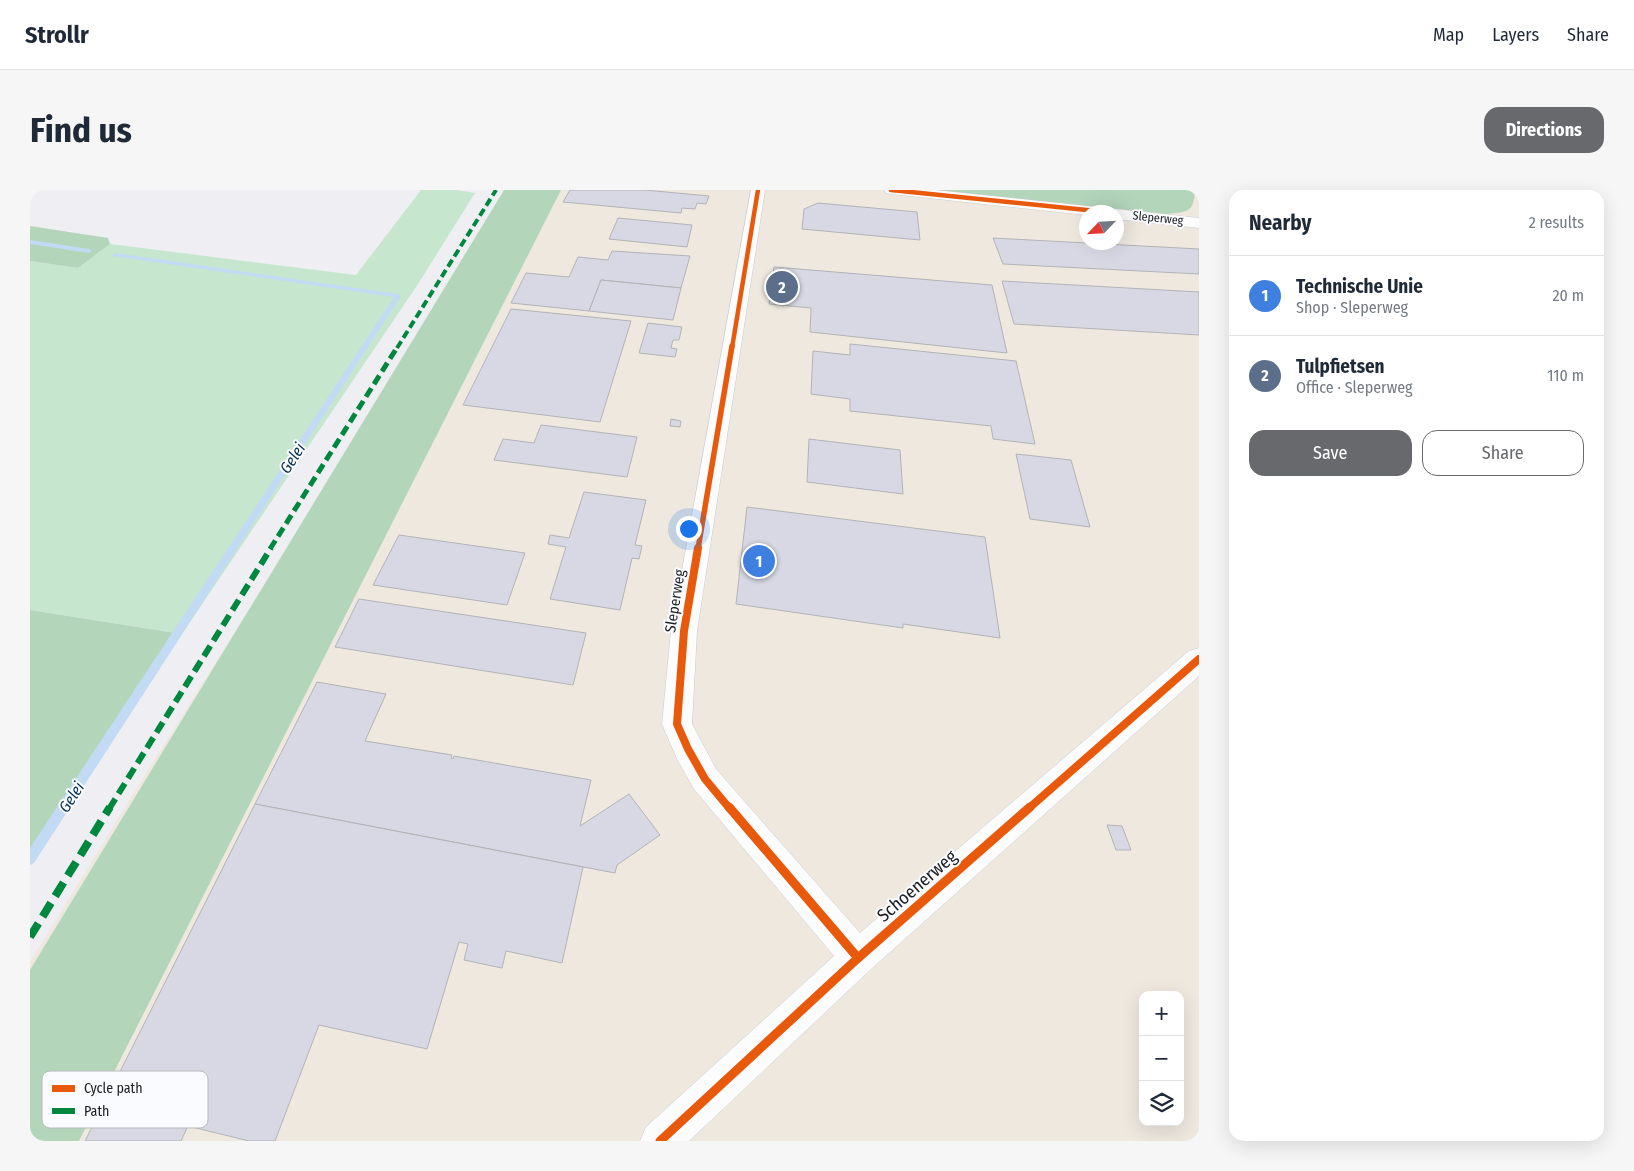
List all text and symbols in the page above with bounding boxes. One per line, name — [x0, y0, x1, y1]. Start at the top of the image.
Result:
text: Strollr — [25, 21, 89, 49]
text: Map — [1433, 24, 1464, 46]
text: Layers — [1492, 24, 1539, 46]
text: Share — [1567, 24, 1609, 46]
button: Directions — [1484, 107, 1604, 153]
text: Find us — [30, 109, 132, 151]
north arrow — [1079, 205, 1124, 250]
street label: Sleperweg — [1132, 208, 1184, 228]
text: Nearby — [1249, 210, 1311, 236]
text: 2 results — [1529, 213, 1584, 232]
pin: 2 — [766, 268, 798, 306]
text: Technische Unie — [1296, 275, 1423, 298]
text: 1 — [1262, 286, 1268, 305]
text: 20 m — [1553, 286, 1584, 305]
text: Shop · Sleperweg — [1296, 298, 1408, 317]
text: Tulpfietsen — [1296, 355, 1385, 378]
text: 2 — [1261, 366, 1269, 385]
text: 110 m — [1547, 366, 1584, 385]
text: Office · Sleperweg — [1296, 378, 1413, 397]
button: Save — [1249, 430, 1412, 476]
button: Share — [1422, 430, 1584, 476]
water label: Gelei — [276, 439, 309, 477]
your location — [676, 516, 702, 542]
pin: 1 — [743, 542, 775, 580]
street label: Sleperweg — [661, 568, 689, 634]
water label: Gelei — [55, 778, 88, 816]
street label: Schoenerweg — [873, 845, 962, 927]
map controls — [1139, 991, 1184, 1126]
button: + — [1139, 991, 1184, 1036]
button: − — [1139, 1036, 1184, 1081]
legend — [42, 1071, 208, 1128]
text: Cycle path — [84, 1080, 143, 1097]
button: layers — [1139, 1081, 1184, 1126]
text: Path — [84, 1103, 109, 1120]

